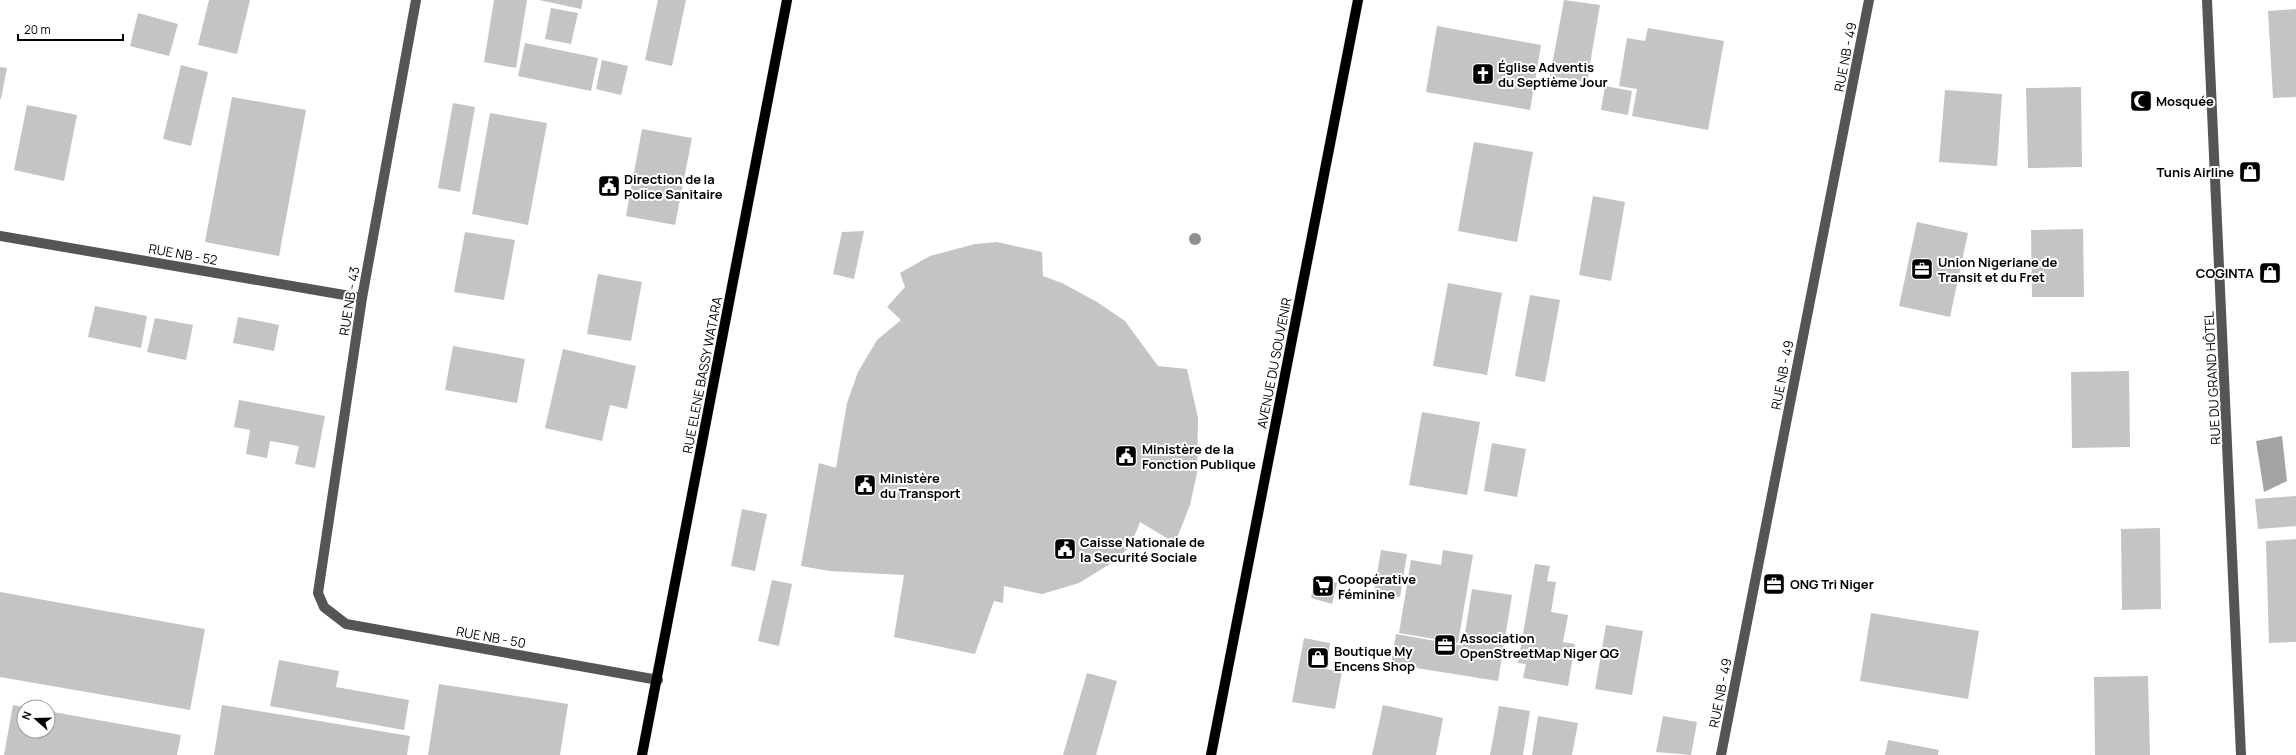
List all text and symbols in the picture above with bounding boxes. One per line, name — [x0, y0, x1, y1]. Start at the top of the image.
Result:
scale bar — [18, 16, 123, 42]
text: 20 m — [24, 21, 51, 38]
street label: RUE NB - 49 — [1829, 21, 1861, 93]
place label: Église Adventis du Septième Jour — [1498, 58, 1608, 91]
church icon: Église Adventis du Septième Jour — [1470, 61, 1496, 87]
mosque icon: Mosquée — [2128, 88, 2154, 114]
place label: Mosquée — [2156, 92, 2214, 110]
shop icon: Tunis Airline — [2237, 159, 2263, 185]
place label: Tunis Airline — [2157, 163, 2234, 181]
place label: Direction de la Police Sanitaire — [624, 170, 723, 203]
public building icon: Direction de la Police Sanitaire — [596, 173, 622, 199]
street label: RUE NB - 52 — [147, 239, 219, 269]
place label: Union Nigeriane de Transit et du Fret — [1938, 253, 2058, 286]
office icon: Union Nigeriane de Transit et du Fret — [1909, 256, 1935, 282]
shop icon: COGINTA — [2257, 260, 2283, 286]
place label: COGINTA — [2196, 264, 2254, 282]
street label: RUE NB - 43 — [335, 265, 363, 337]
street label: RUE ELENE BASSY WATARA — [678, 295, 726, 455]
street label: AVENUE DU SOUVENIR — [1252, 296, 1296, 430]
street label: RUE DU GRAND HÔTEL — [2200, 311, 2224, 445]
street label: RUE NB - 49 — [1766, 339, 1798, 411]
place label: Ministère de la Fonction Publique — [1142, 440, 1256, 473]
public building icon: Ministère de la Fonction Publique — [1113, 443, 1139, 469]
place label: Ministère du Transport — [880, 469, 961, 502]
public building icon: Ministère du Transport — [852, 472, 878, 498]
place label: Caisse Nationale de la Securité Sociale — [1080, 533, 1205, 566]
public building icon: Caisse Nationale de la Securité Sociale — [1052, 536, 1078, 562]
place label: Coopérative Féminine — [1338, 570, 1416, 603]
office icon: ONG Tri Niger — [1761, 571, 1787, 597]
supermarket icon: Coopérative Féminine — [1310, 573, 1336, 599]
place label: ONG Tri Niger — [1790, 575, 1874, 593]
street label: RUE NB - 50 — [455, 622, 527, 652]
place label: Association OpenStreetMap Niger QG — [1460, 629, 1620, 662]
office icon: Association OpenStreetMap Niger QG — [1432, 632, 1458, 658]
place label: Boutique My Encens Shop — [1334, 642, 1415, 675]
shop icon: Boutique My Encens Shop — [1305, 645, 1331, 671]
street label: RUE NB - 49 — [1704, 657, 1736, 729]
north arrow — [16, 699, 56, 739]
text: N — [18, 709, 35, 722]

